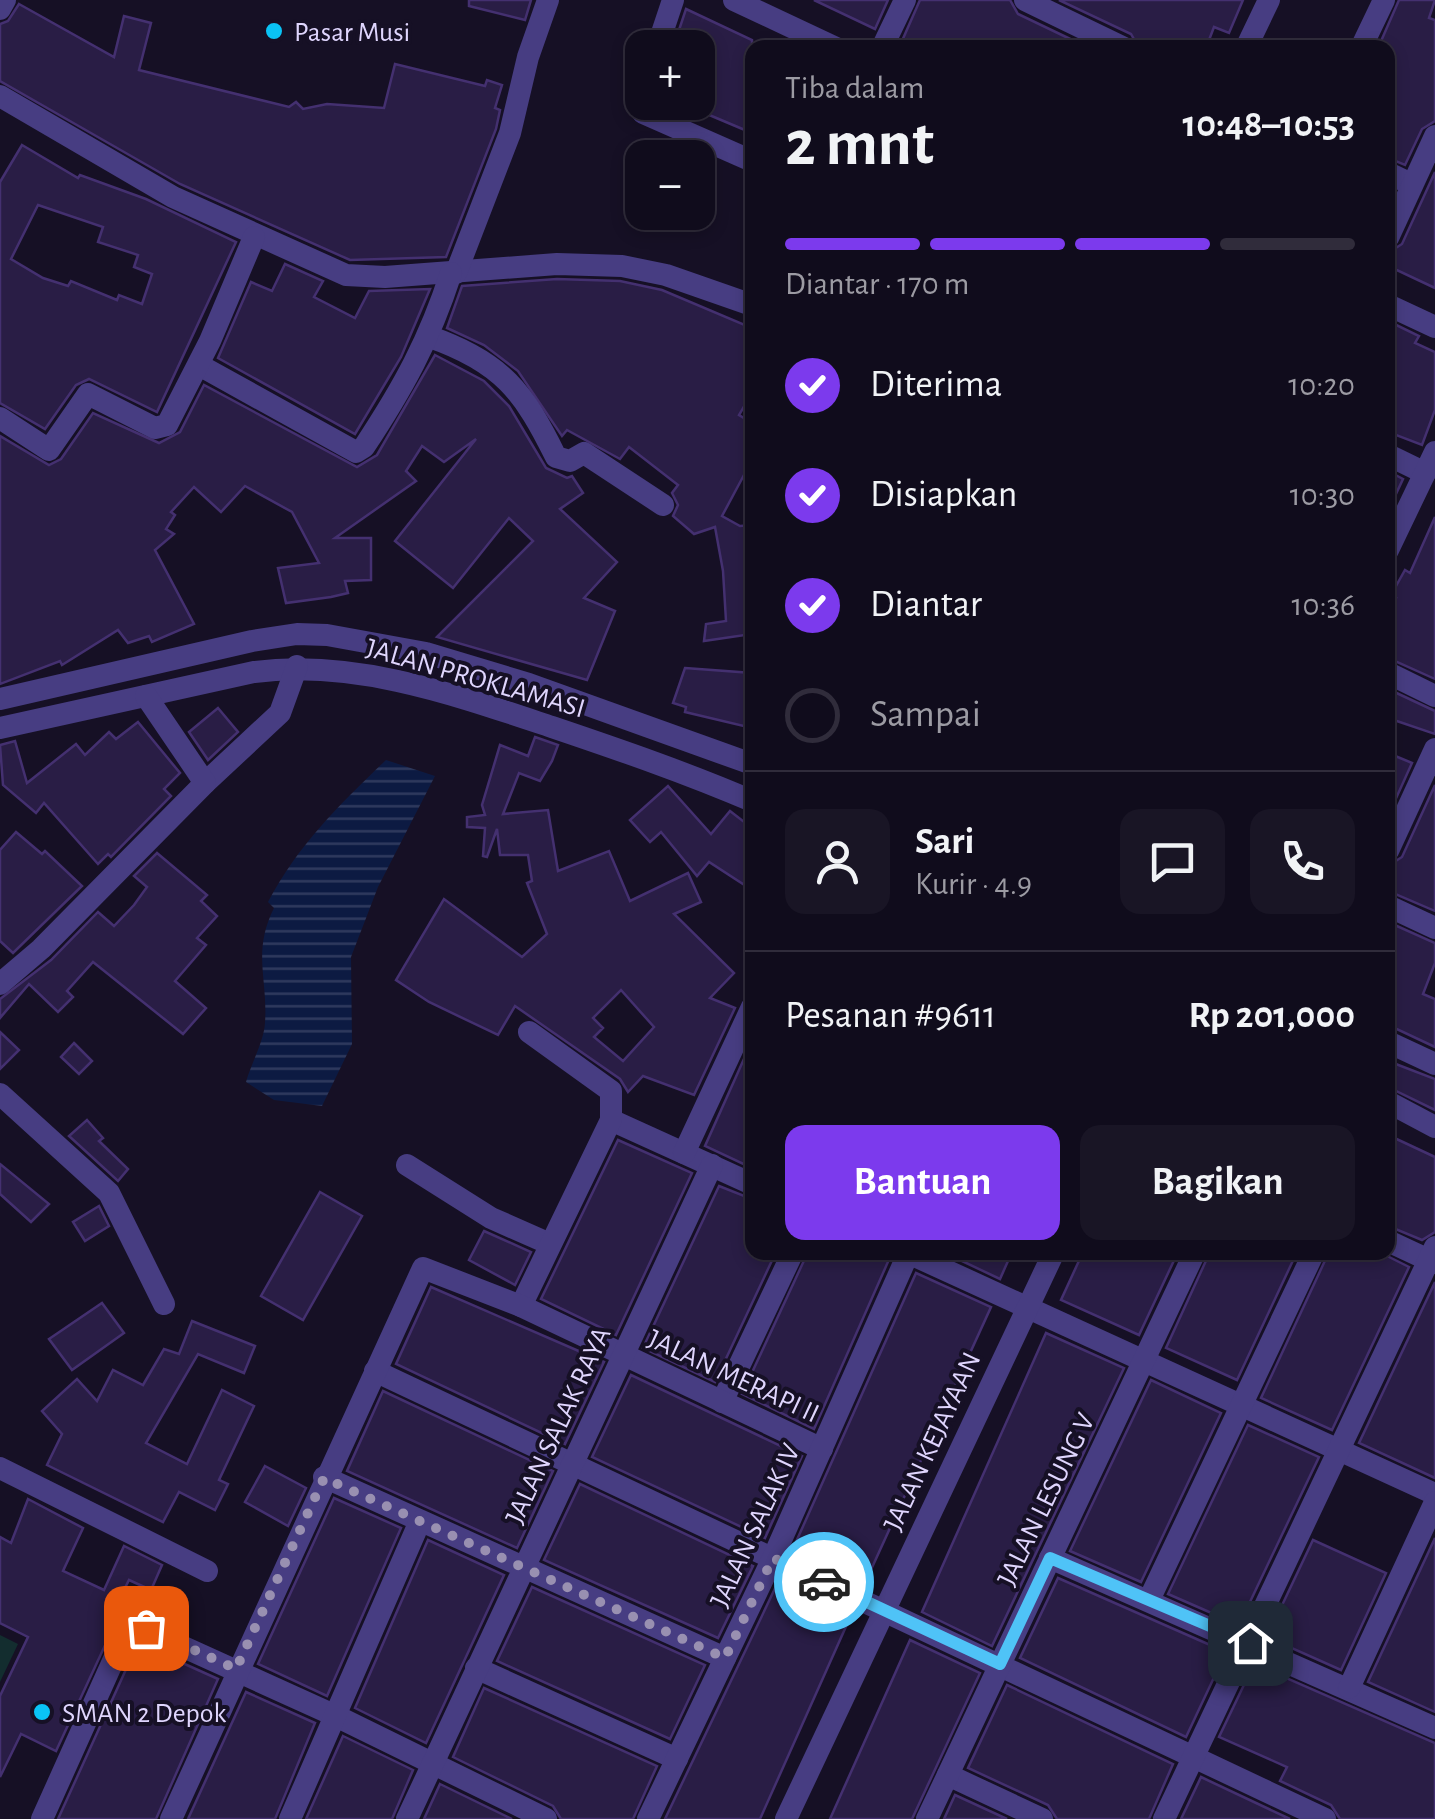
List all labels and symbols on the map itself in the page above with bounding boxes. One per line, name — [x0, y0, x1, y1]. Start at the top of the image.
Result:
place label: Pasar Musi — [294, 19, 410, 47]
marker: Pasar Musi — [263, 20, 285, 42]
street label: JALAN PROKLAMASI — [363, 634, 588, 724]
street label: JALAN SALAK RAYA — [501, 1323, 617, 1529]
street label: JALAN MERAPI II — [643, 1325, 823, 1429]
street label: JALAN KEJAYAAN — [879, 1348, 986, 1536]
street label: JALAN LESUNG V — [993, 1409, 1101, 1591]
street label: JALAN SALAK IV — [706, 1440, 806, 1612]
courier — [774, 1532, 874, 1632]
pin — [104, 1586, 189, 1671]
pin — [1208, 1601, 1293, 1686]
place label: SMAN 2 Depok — [62, 1700, 227, 1728]
marker: SMAN 2 Depok — [31, 1701, 53, 1723]

